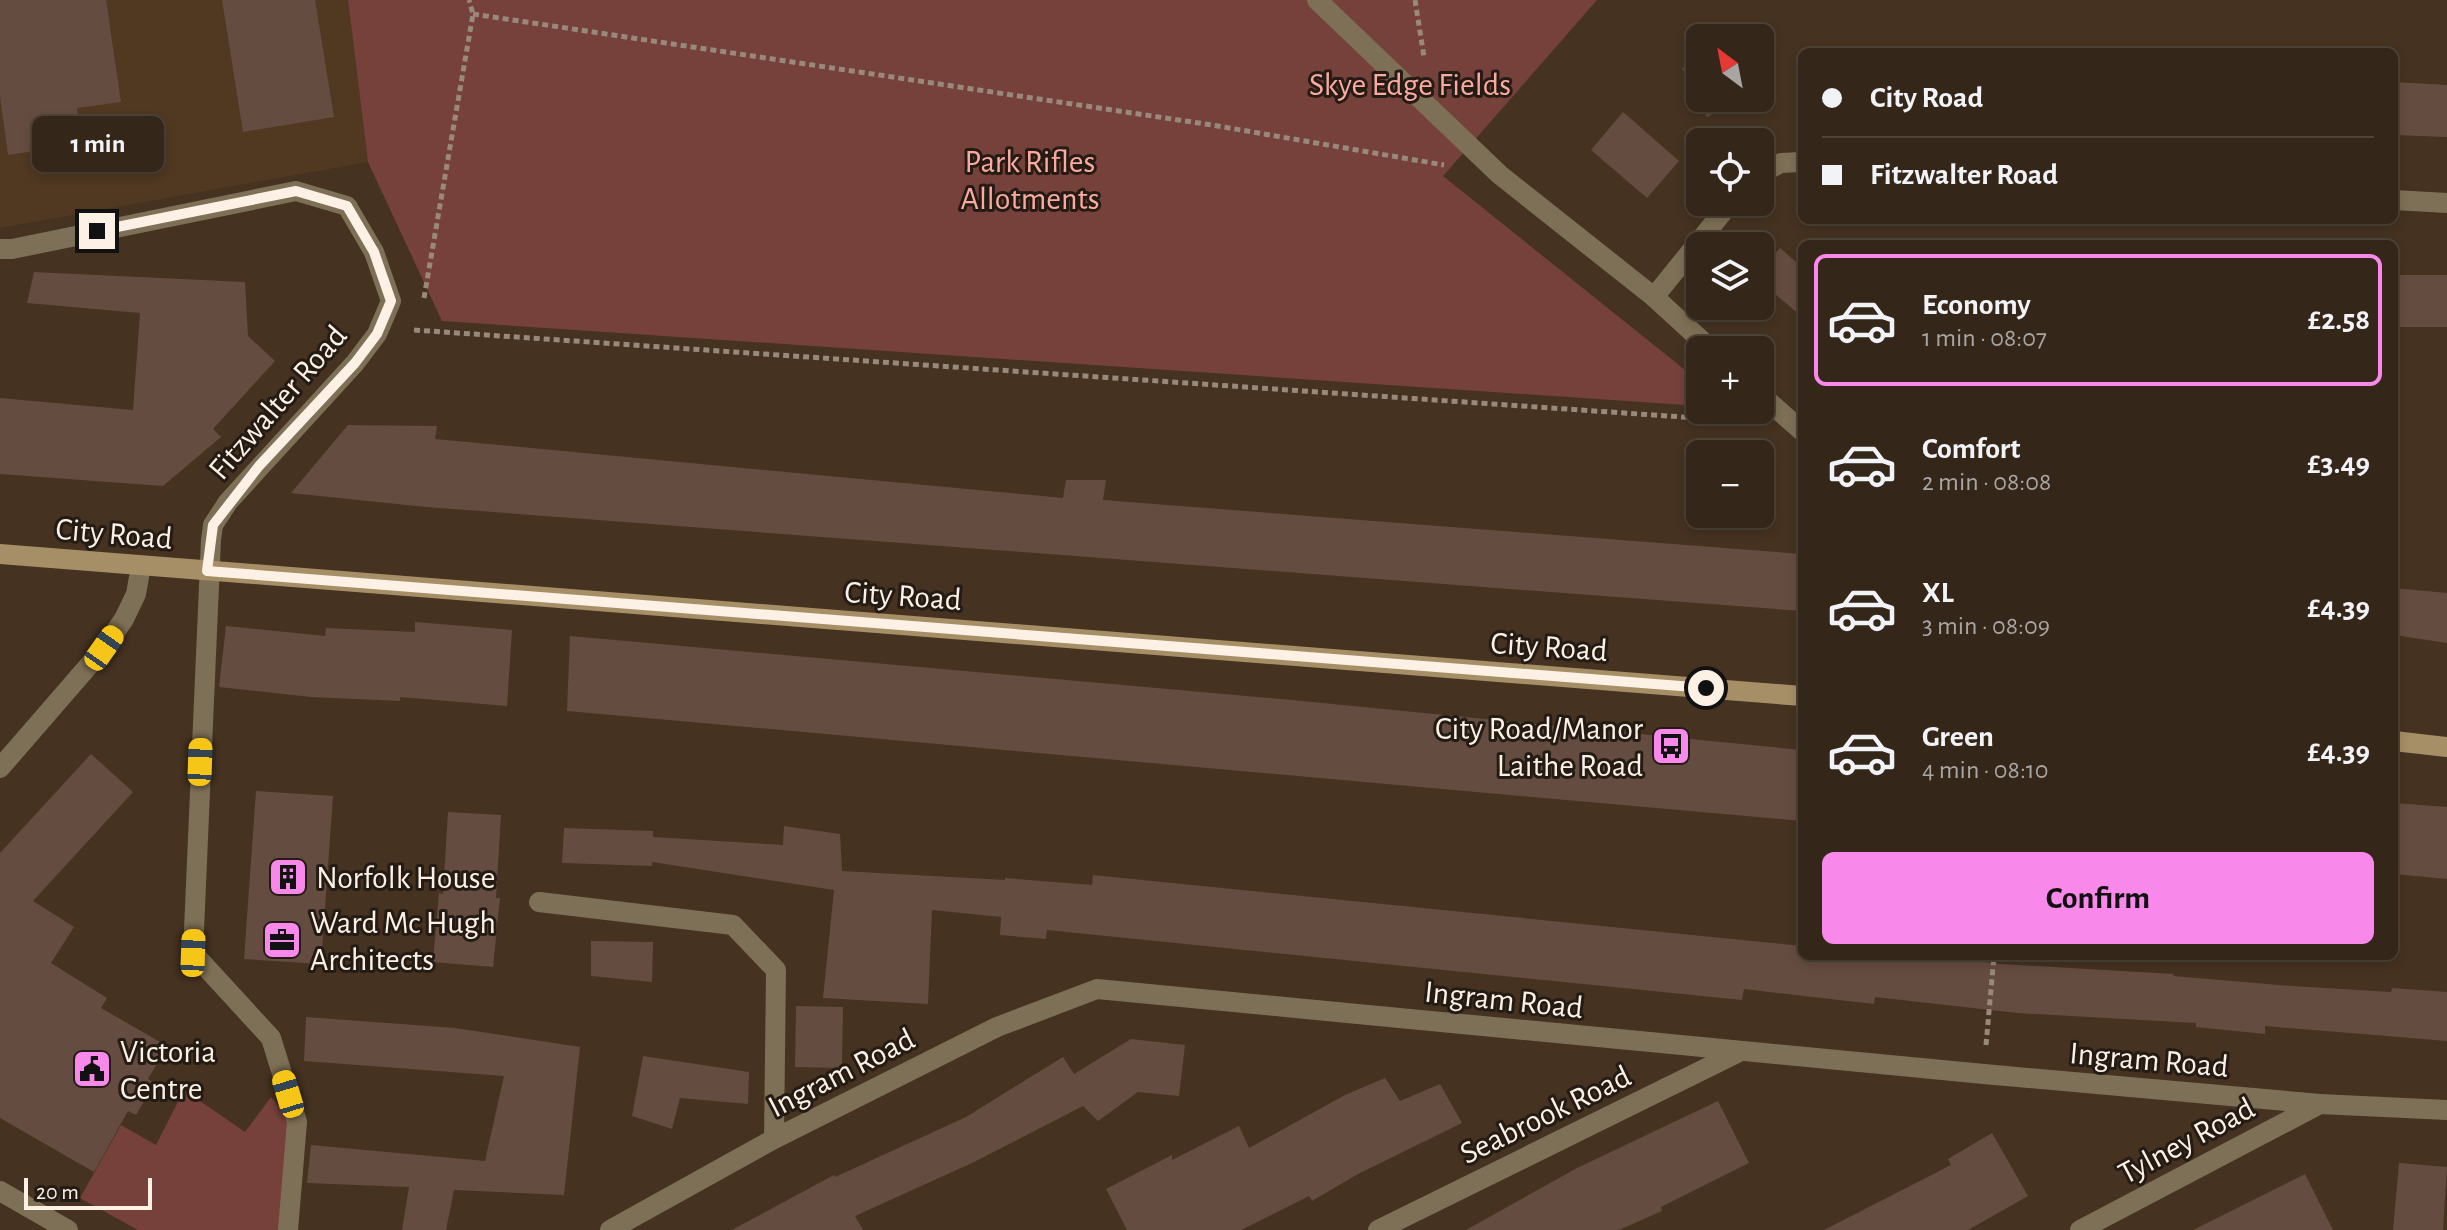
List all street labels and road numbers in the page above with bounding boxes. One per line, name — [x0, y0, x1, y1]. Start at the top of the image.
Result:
street label: Fitzwalter Road — [203, 320, 353, 486]
street label: City Road — [54, 513, 174, 555]
street label: City Road — [843, 576, 962, 616]
street label: City Road — [1489, 627, 1608, 667]
street label: Ingram Road — [1423, 976, 1585, 1024]
street label: Ingram Road — [763, 1022, 920, 1123]
street label: Ingram Road — [2068, 1037, 2230, 1083]
street label: Seabrook Road — [1455, 1060, 1636, 1170]
street label: Tylney Road — [2113, 1092, 2260, 1190]

